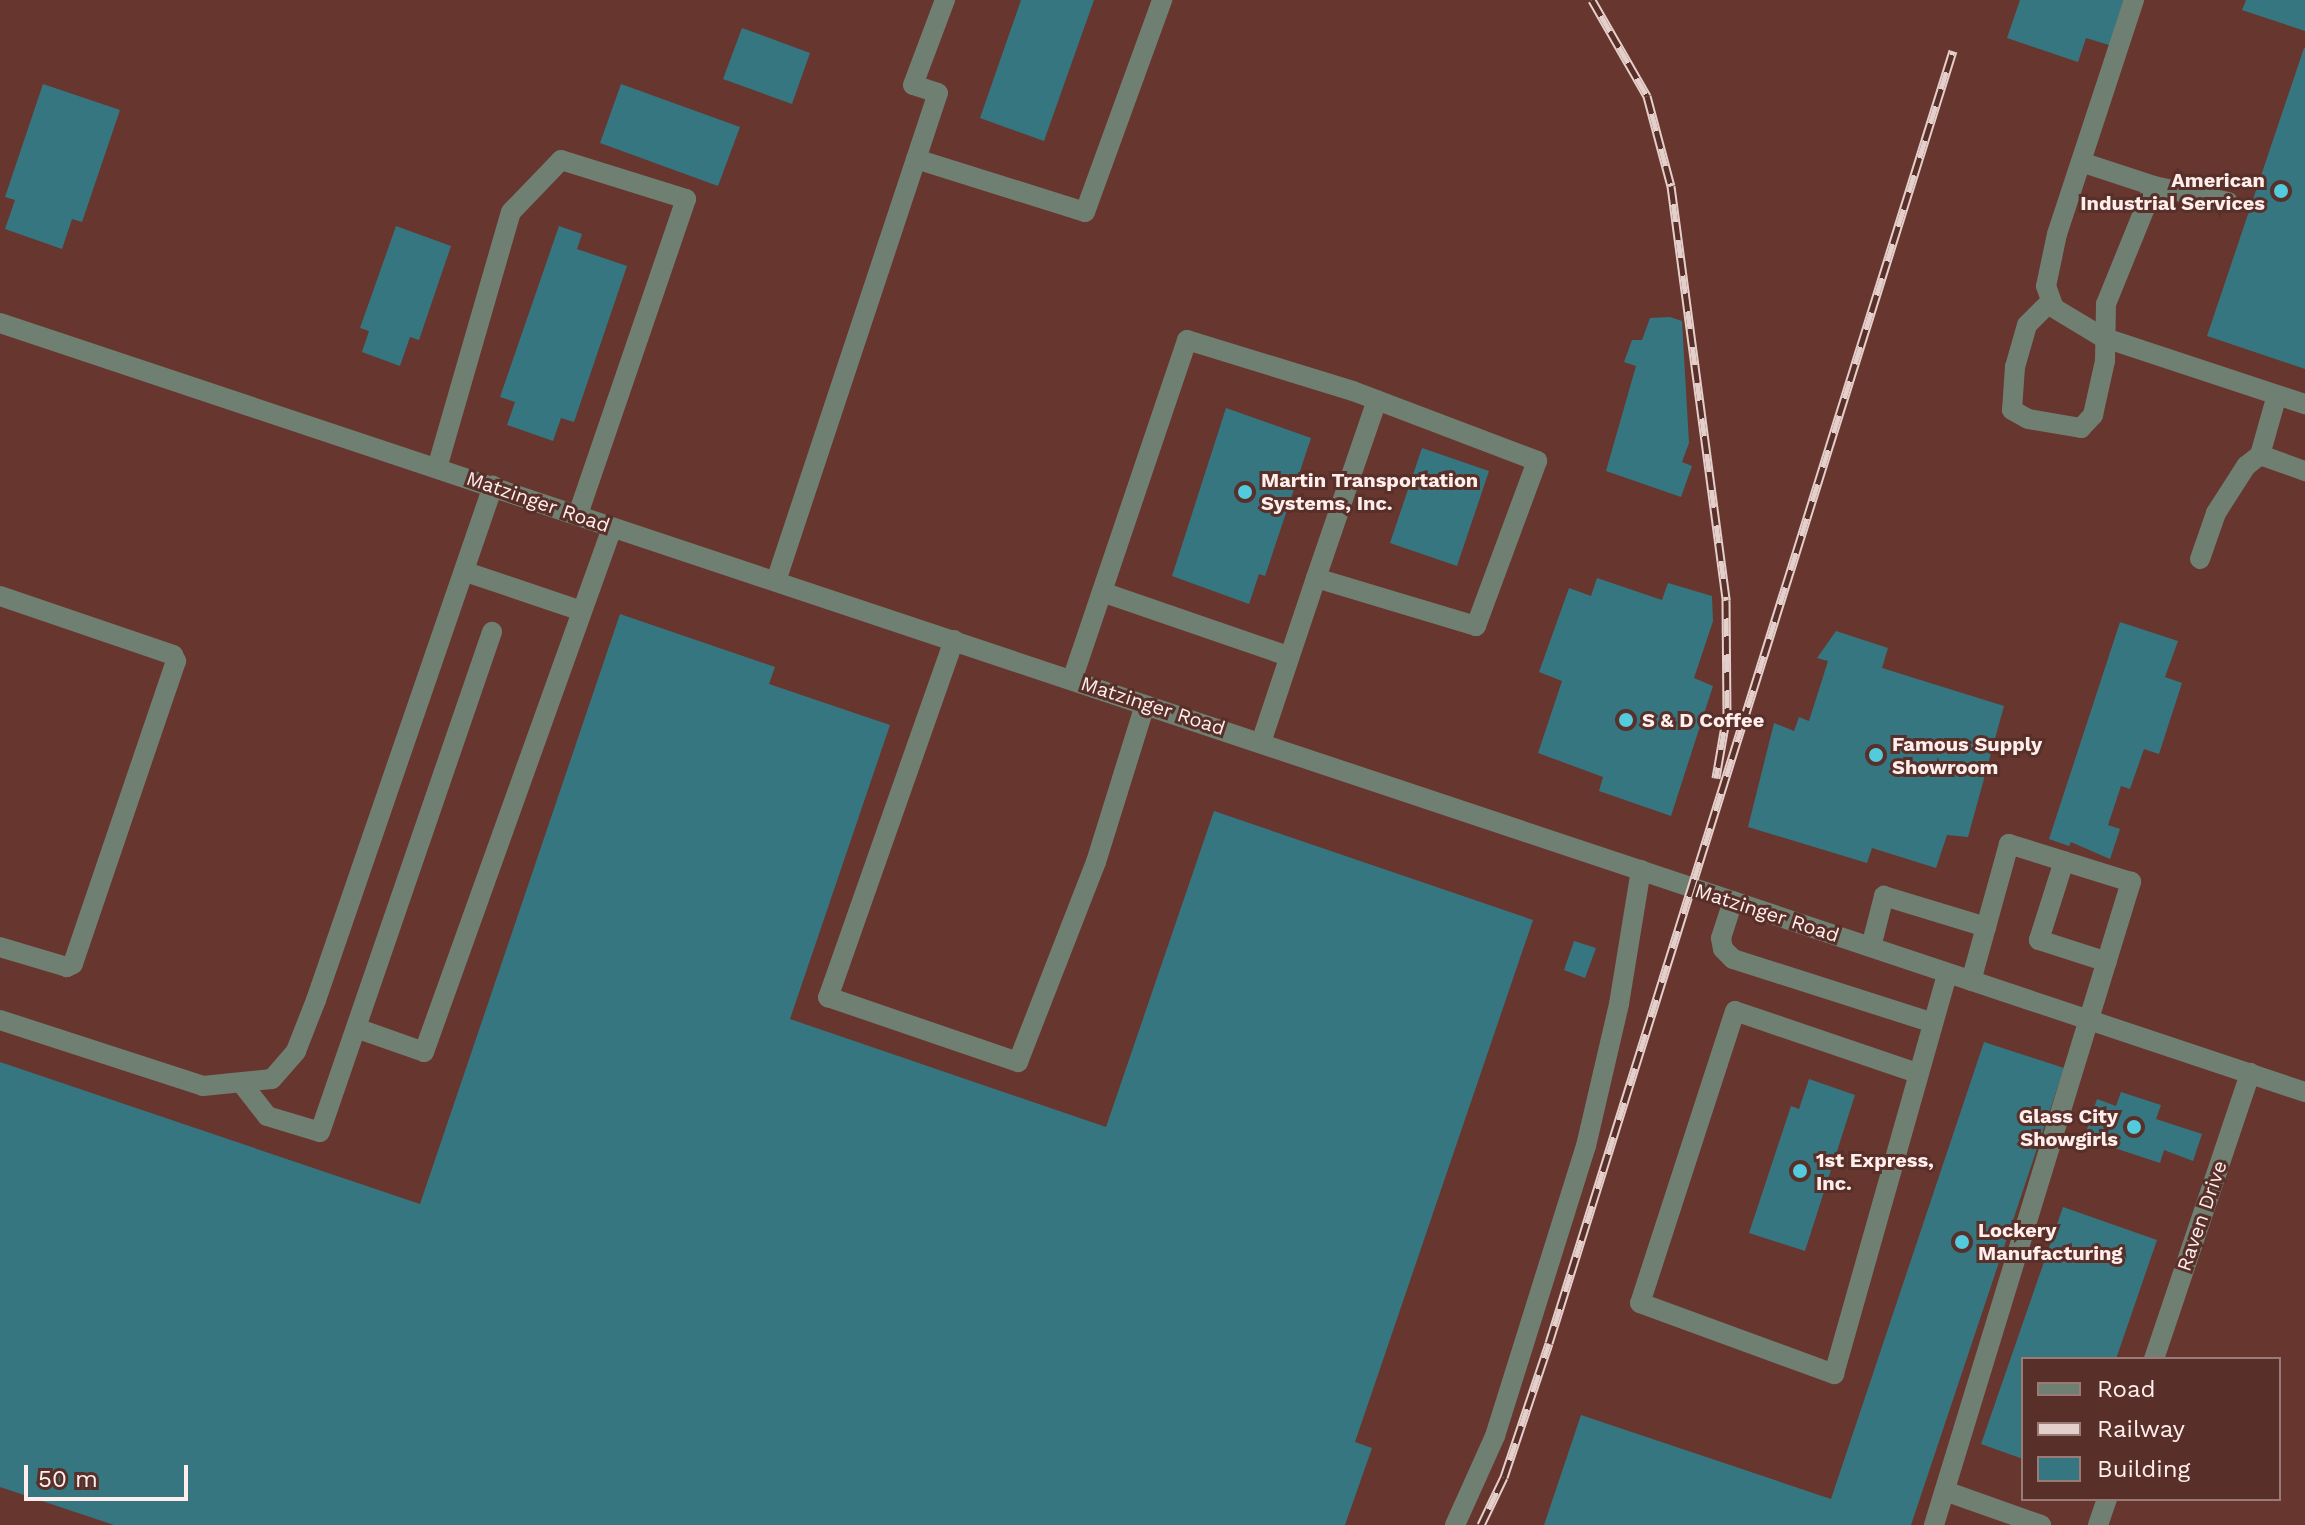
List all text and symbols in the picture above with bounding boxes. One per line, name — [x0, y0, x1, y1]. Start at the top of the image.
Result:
place label: American Industrial Services — [2080, 168, 2265, 215]
marker: American Industrial Services — [2272, 182, 2290, 200]
street label: Matzinger Road — [463, 466, 613, 538]
place label: Martin Transportation Systems, Inc. — [1261, 468, 1479, 515]
marker: Martin Transportation Systems, Inc. — [1236, 483, 1254, 501]
street label: Matzinger Road — [1078, 671, 1228, 741]
place label: S & D Coffee — [1642, 708, 1764, 732]
marker: S & D Coffee — [1617, 711, 1635, 729]
place label: Famous Supply Showroom — [1892, 732, 2042, 779]
marker: Famous Supply Showroom — [1867, 746, 1885, 764]
street label: Matzinger Road — [1692, 878, 1842, 948]
place label: Glass City Showgirls — [2019, 1104, 2118, 1151]
marker: Glass City Showgirls — [2125, 1118, 2143, 1136]
place label: 1st Express, Inc. — [1816, 1148, 1934, 1195]
street label: Raven Drive — [2172, 1158, 2232, 1274]
marker: 1st Express, Inc. — [1791, 1162, 1809, 1180]
place label: Lockery Manufacturing — [1978, 1218, 2123, 1265]
marker: Lockery Manufacturing — [1953, 1233, 1971, 1251]
legend — [2021, 1357, 2281, 1501]
text: Road — [2097, 1375, 2156, 1403]
text: Railway — [2097, 1415, 2185, 1443]
scale bar — [28, 1449, 192, 1499]
text: Building — [2097, 1455, 2190, 1483]
text: 50 m — [38, 1465, 98, 1493]

